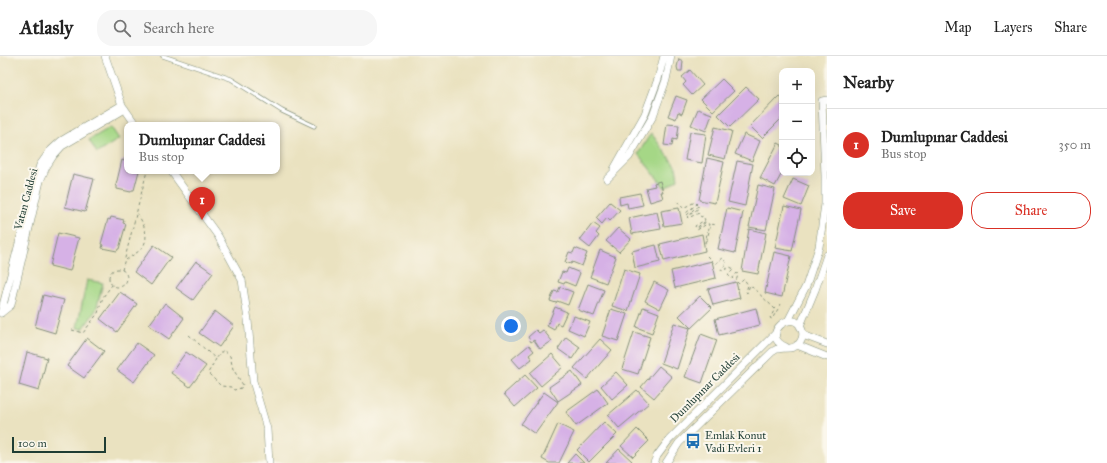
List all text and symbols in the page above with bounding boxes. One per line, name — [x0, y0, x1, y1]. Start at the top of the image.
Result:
search box — [97, 10, 377, 46]
text: Atlasly — [20, 16, 73, 39]
icon: search — [111, 17, 133, 39]
text: Search here — [143, 19, 214, 37]
text: Map — [944, 19, 972, 36]
text: Layers — [994, 19, 1032, 36]
text: Share — [1054, 19, 1087, 36]
map controls — [779, 68, 815, 176]
button: + — [779, 68, 815, 104]
text: Nearby — [843, 72, 894, 93]
button: − — [779, 104, 815, 140]
popup — [124, 122, 280, 174]
text: Dumlupınar Caddesi — [881, 128, 1008, 146]
text: Dumlupınar Caddesi — [139, 131, 265, 149]
text: 1 — [853, 137, 859, 153]
text: 350 m — [1058, 137, 1091, 153]
button: locate — [779, 140, 815, 176]
text: Bus stop — [881, 146, 927, 162]
text: Bus stop — [139, 149, 184, 165]
street label: Vatan Caddesi — [11, 167, 40, 232]
pin: 1 — [189, 187, 215, 220]
button: Save — [843, 192, 963, 229]
button: Share — [971, 192, 1091, 229]
your location — [501, 316, 521, 336]
street label: Dumlupınar Caddesi — [668, 351, 742, 425]
place label: Emlak Konut Vadi Evleri 1 — [704, 429, 766, 455]
bus stop icon: Emlak Konut Vadi Evleri 1 — [684, 432, 702, 450]
scale bar — [12, 435, 106, 454]
text: 100 m — [18, 437, 47, 450]

